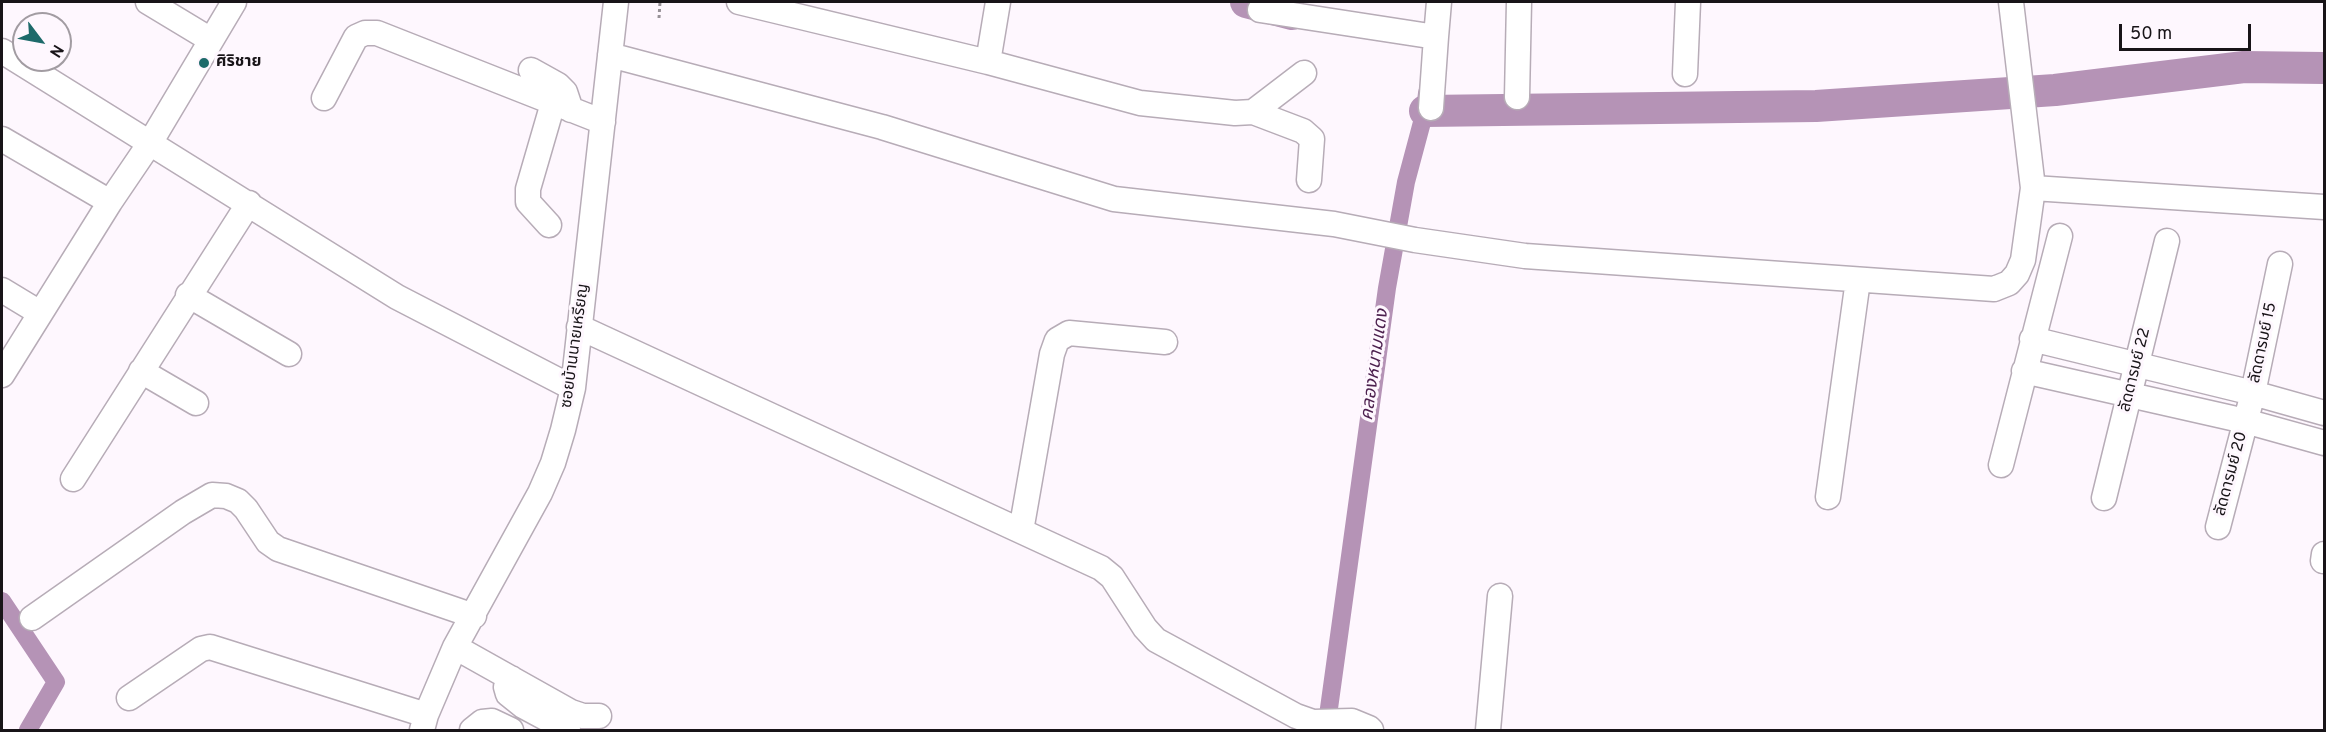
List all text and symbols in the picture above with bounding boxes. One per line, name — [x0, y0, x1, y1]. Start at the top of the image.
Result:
north arrow — [12, 12, 72, 72]
scale bar — [2122, 12, 2254, 50]
text: 50 m — [2130, 23, 2172, 46]
text: N — [44, 40, 67, 61]
place label: ศิริชาย — [216, 53, 261, 73]
marker: ศิริชาย — [197, 56, 211, 70]
street label: ซอยบ้านนายเหรียญ — [558, 283, 594, 409]
street label: ลัดดารมย์ 15 — [2246, 301, 2282, 385]
water label: คลองหนามแดง — [1358, 308, 1394, 422]
street label: ลัดดารมย์ 22 — [2116, 326, 2156, 414]
street label: ลัดดารมย์ 20 — [2212, 430, 2252, 518]

